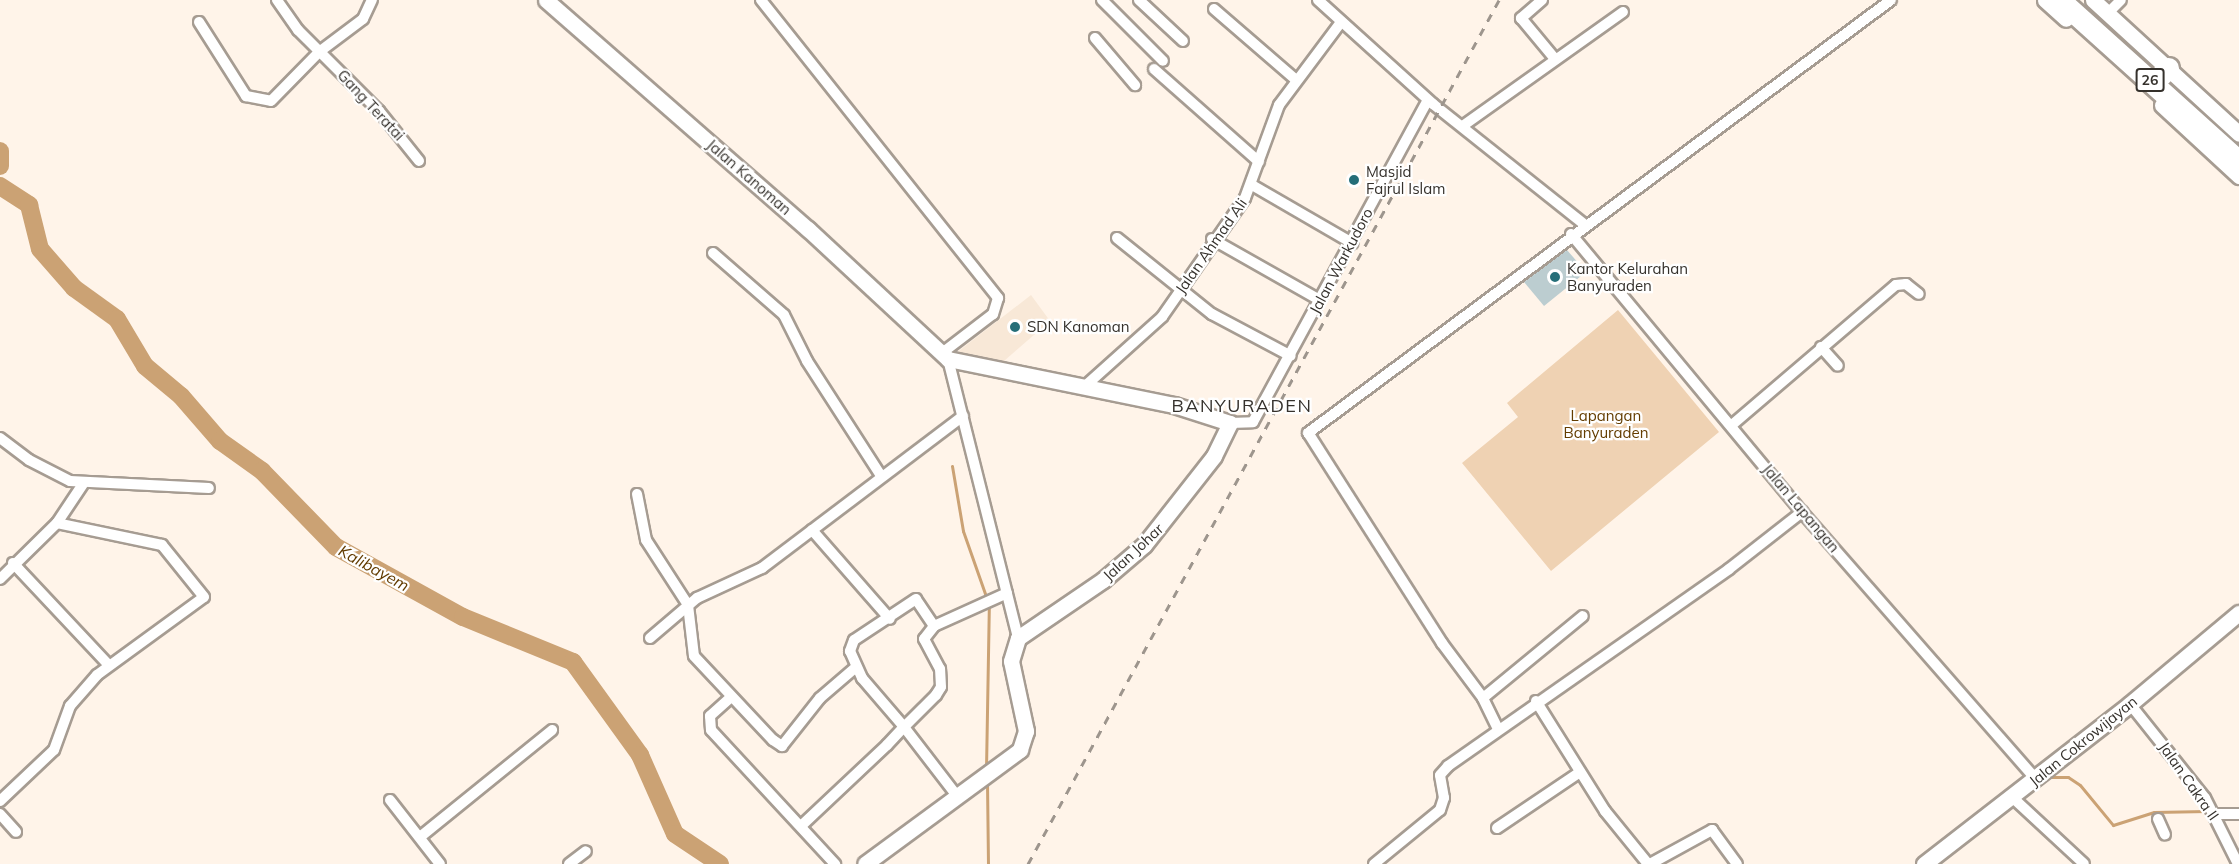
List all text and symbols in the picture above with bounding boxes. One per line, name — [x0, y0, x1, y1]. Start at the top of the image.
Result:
street label: Gang Teratai — [334, 66, 408, 144]
road number: 26 — [2135, 69, 2165, 91]
street label: Jalan Kanoman — [703, 135, 795, 219]
place label: Masjid Fajrul Islam — [1366, 162, 1445, 197]
marker: Masjid Fajrul Islam — [1347, 173, 1361, 187]
street label: Jalan Ahmad Ali — [1171, 195, 1251, 297]
street label: Jalan Warkudoro — [1306, 205, 1376, 317]
place label: Kantor Kelurahan Banyuraden — [1567, 259, 1688, 294]
marker: Kantor Kelurahan Banyuraden — [1548, 270, 1562, 284]
place label: SDN Kanoman — [1027, 318, 1129, 336]
marker: SDN Kanoman — [1008, 320, 1022, 334]
district label: BANYURADEN — [1172, 395, 1312, 417]
park label: Lapangan Banyuraden — [1564, 406, 1648, 441]
street label: Jalan Lapangan — [1759, 460, 1843, 556]
street label: Jalan Johar — [1099, 520, 1167, 584]
water label: Kalibayem — [335, 541, 413, 595]
street label: Jalan Cokrowijayan — [2025, 692, 2141, 790]
street label: Jalan Cakra II — [2155, 738, 2223, 824]

